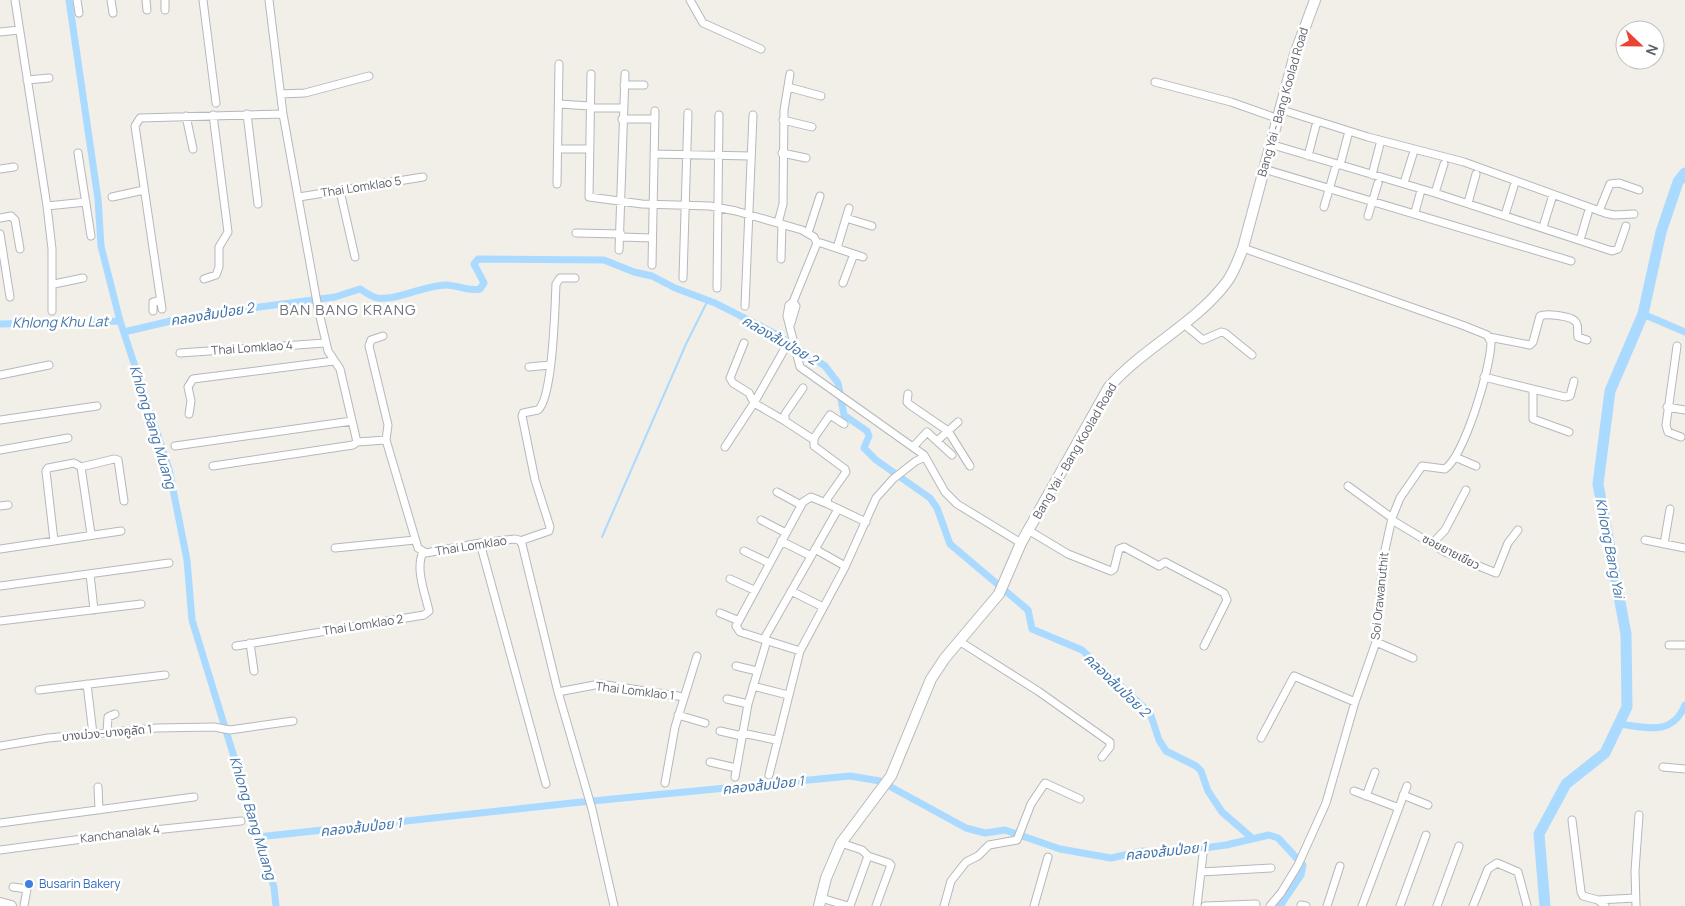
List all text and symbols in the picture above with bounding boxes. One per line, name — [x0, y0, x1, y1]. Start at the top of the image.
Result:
north arrow — [1615, 20, 1665, 70]
street label: Bang Yai - Bang Koolad Road — [1253, 25, 1312, 179]
text: N — [1642, 42, 1663, 58]
street label: Thai Lomklao 5 — [319, 172, 403, 201]
water label: คลองส้มป่อย 2 — [169, 297, 257, 329]
district label: BAN BANG KRANG — [279, 299, 417, 320]
water label: คลองส้มป่อย 2 — [739, 310, 823, 370]
water label: Khlong Khu Lat — [12, 311, 109, 332]
street label: Thai Lomklao 4 — [211, 336, 293, 359]
water label: Khlong Bang Muang — [126, 363, 182, 492]
street label: Bang Yai - Bang Koolad Road — [1029, 380, 1121, 522]
water label: Khlong Bang Yai — [1592, 496, 1630, 601]
street label: ซอยยายเขียว — [1419, 530, 1483, 573]
street label: Thai Lomklao — [434, 531, 508, 560]
street label: Soi Orawanuthit — [1366, 551, 1393, 641]
street label: Thai Lomklao 2 — [321, 610, 405, 639]
water label: คลองส้มป่อย 2 — [1080, 649, 1156, 722]
street label: Thai Lomklao 1 — [595, 677, 675, 704]
street label: บางม่วง-บางคูลัด 1 — [61, 720, 153, 745]
water label: Khlong Bang Muang — [226, 754, 282, 883]
water label: คลองส้มป่อย 1 — [721, 771, 806, 798]
water label: คลองส้มป่อย 1 — [319, 813, 404, 840]
street label: Kanchanalak 4 — [79, 820, 161, 847]
water label: คลองส้มป่อย 1 — [1124, 837, 1209, 864]
place label: Busarin Bakery — [39, 875, 121, 892]
marker: Busarin Bakery — [23, 878, 35, 890]

